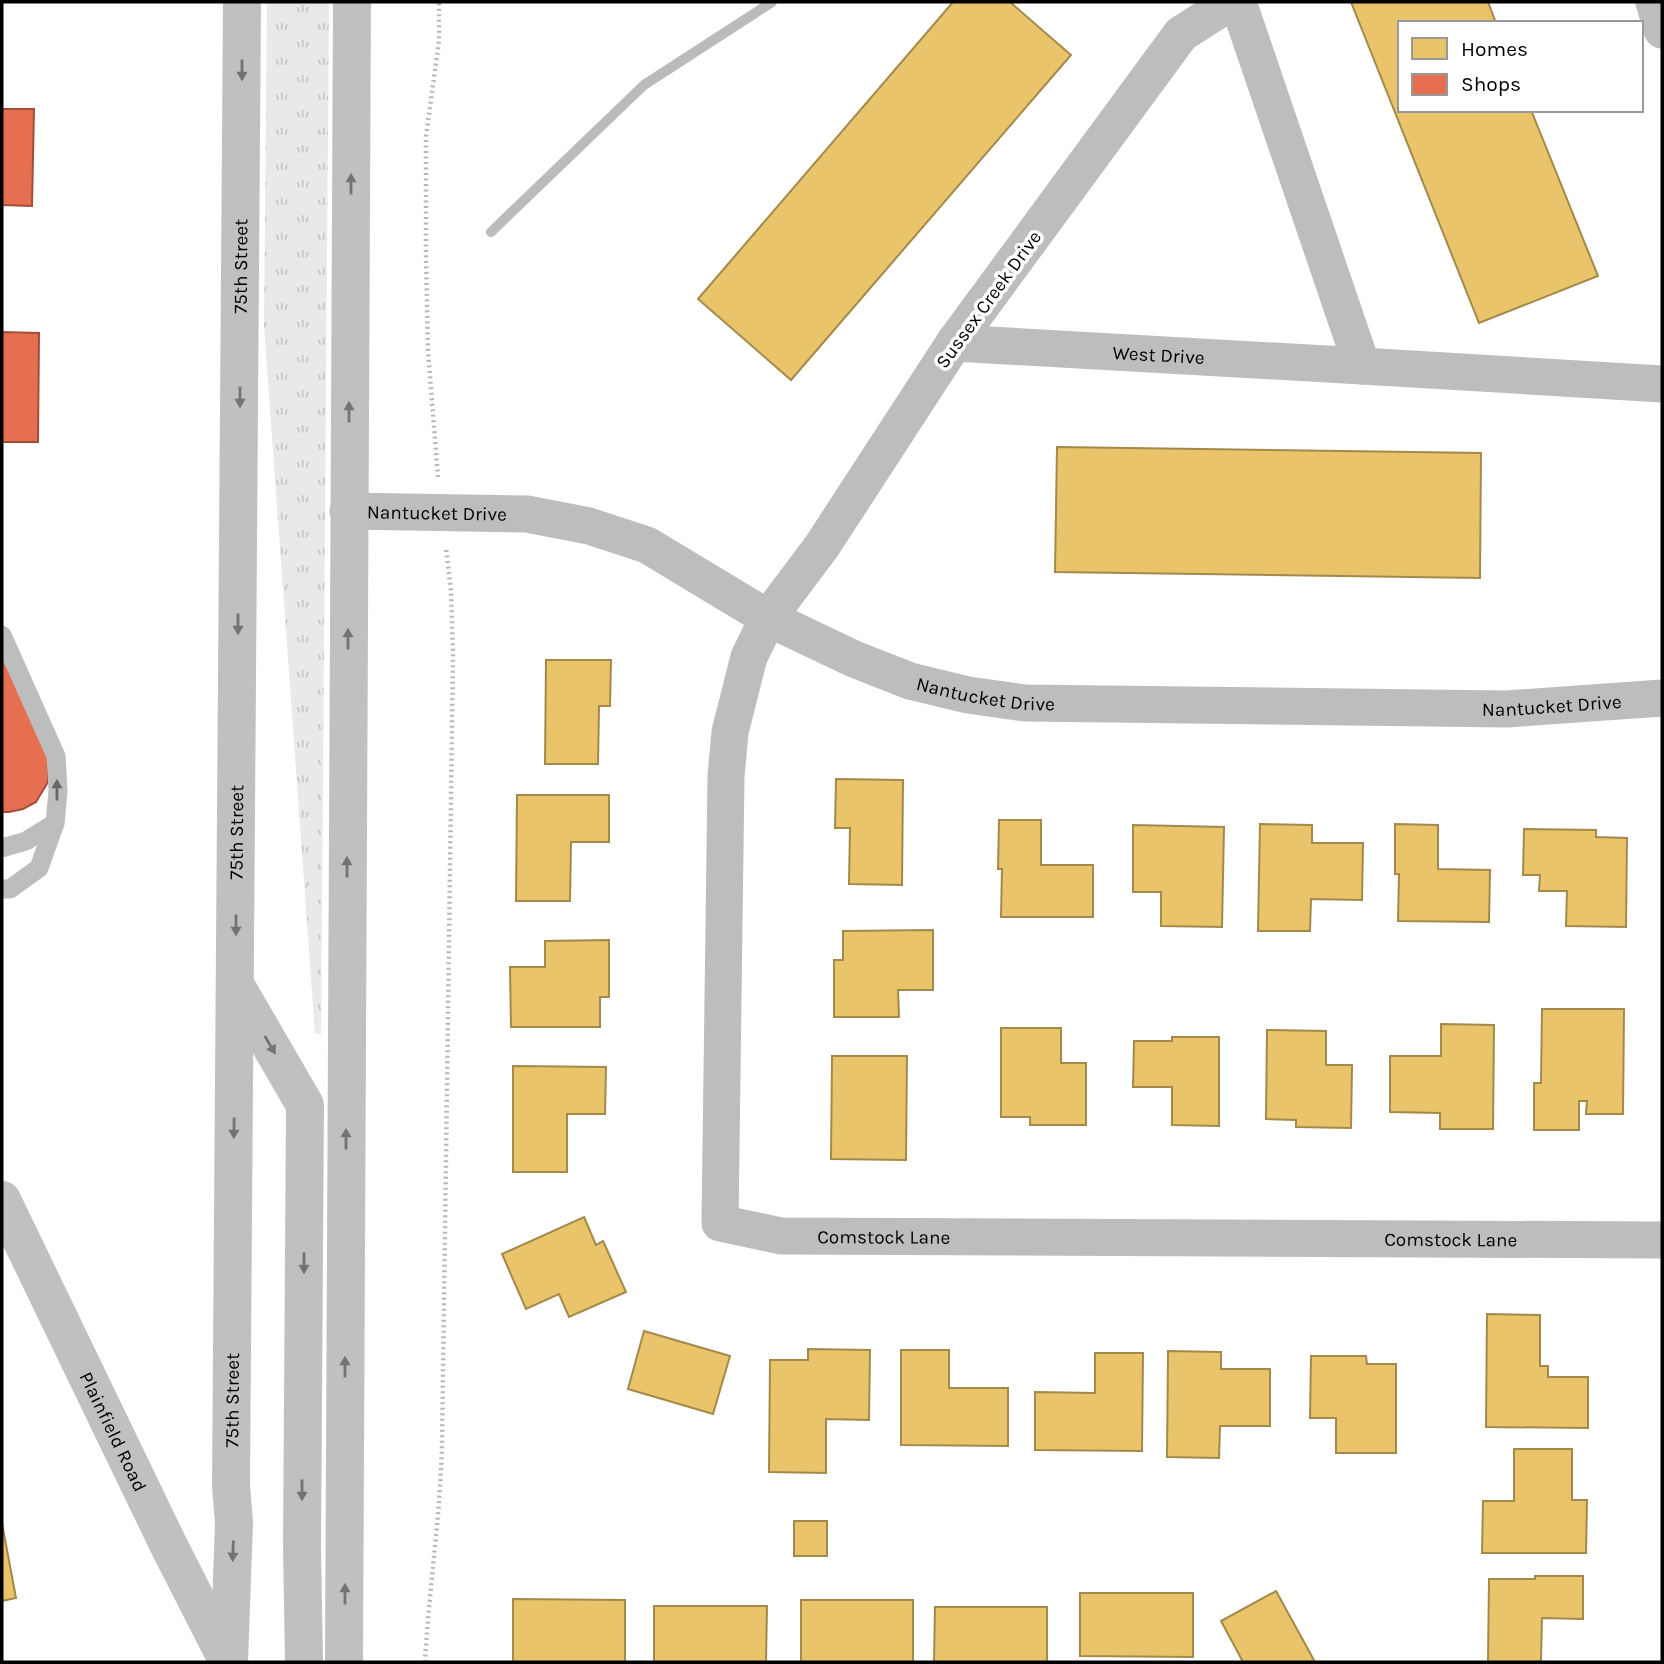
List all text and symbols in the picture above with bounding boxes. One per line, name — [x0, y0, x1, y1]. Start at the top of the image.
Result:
legend — [1398, 21, 1643, 112]
text: Homes — [1461, 37, 1528, 61]
one-way arrow — [236, 59, 248, 81]
text: Shops — [1461, 72, 1521, 96]
one-way arrow — [345, 173, 357, 195]
street label: 75th Street — [230, 219, 252, 314]
street label: Sussex Creek Drive — [932, 227, 1046, 373]
street label: West Drive — [1112, 342, 1205, 369]
one-way arrow — [234, 386, 246, 408]
one-way arrow — [343, 401, 355, 423]
street label: Nantucket Drive — [367, 501, 507, 526]
one-way arrow — [232, 613, 244, 635]
one-way arrow — [342, 628, 354, 650]
street label: Nantucket Drive — [914, 673, 1055, 715]
street label: Nantucket Drive — [1482, 691, 1622, 721]
one-way arrow — [51, 779, 63, 801]
street label: 75th Street — [225, 785, 248, 880]
one-way arrow — [341, 856, 353, 878]
one-way arrow — [230, 914, 242, 936]
one-way arrow — [264, 1035, 276, 1054]
one-way arrow — [228, 1117, 240, 1139]
one-way arrow — [340, 1128, 352, 1150]
street label: Comstock Lane — [817, 1226, 950, 1249]
street label: Comstock Lane — [1384, 1229, 1517, 1251]
one-way arrow — [298, 1252, 310, 1274]
street label: 75th Street — [221, 1353, 244, 1448]
one-way arrow — [339, 1355, 351, 1377]
street label: Plainfield Road — [75, 1368, 151, 1495]
one-way arrow — [296, 1480, 308, 1502]
one-way arrow — [227, 1540, 238, 1562]
one-way arrow — [339, 1583, 351, 1605]

